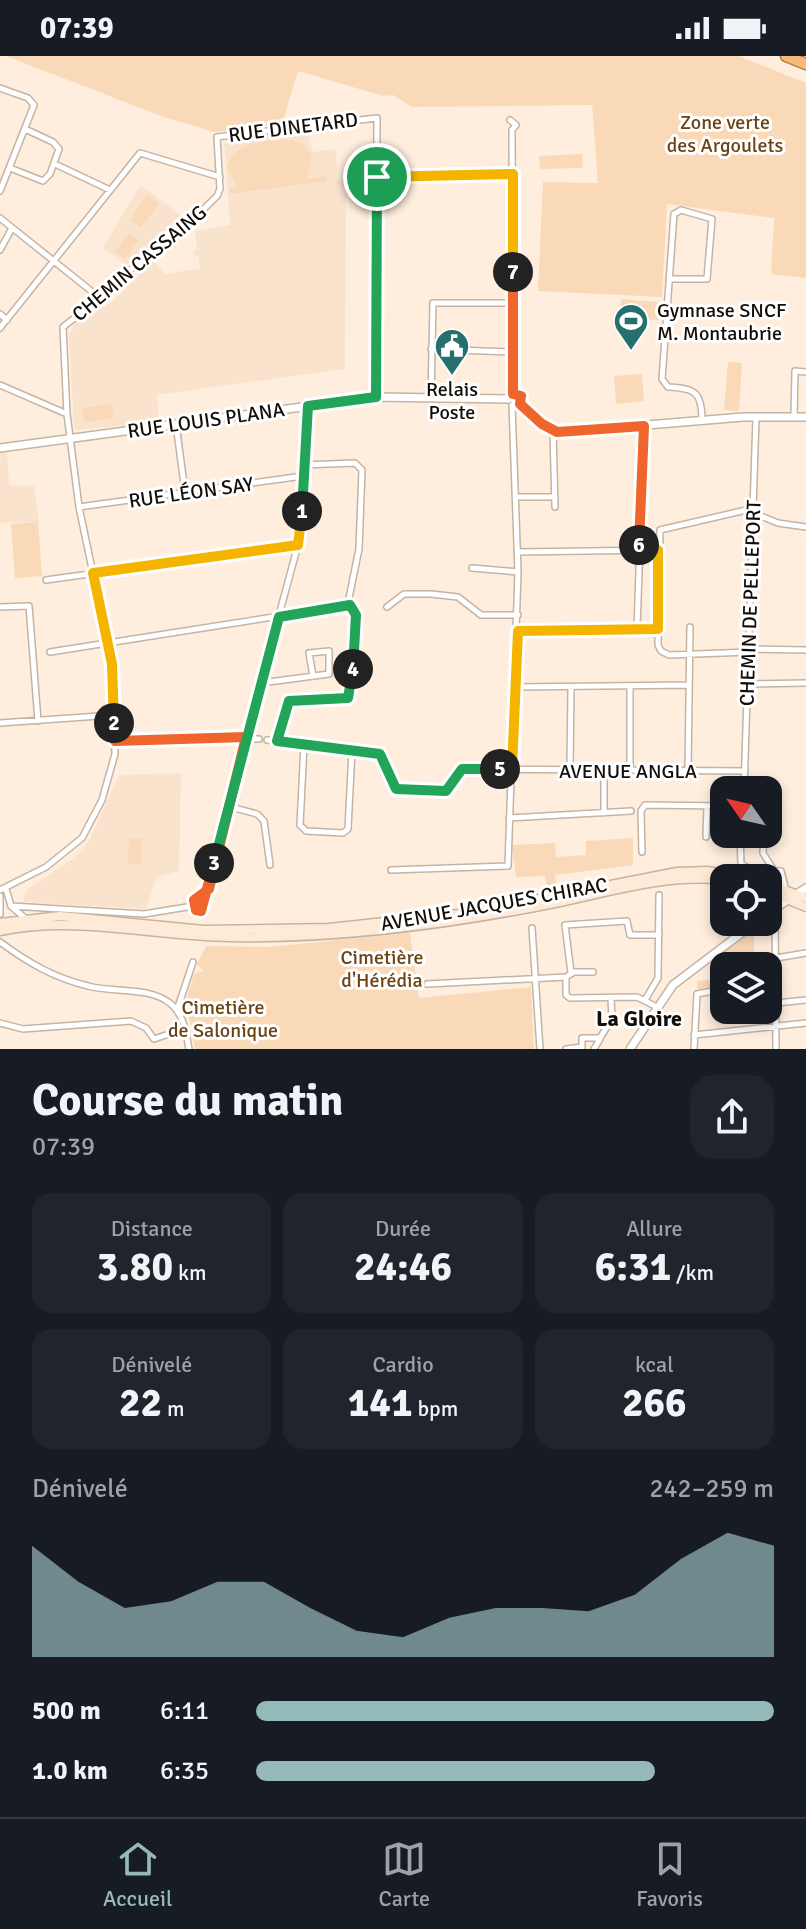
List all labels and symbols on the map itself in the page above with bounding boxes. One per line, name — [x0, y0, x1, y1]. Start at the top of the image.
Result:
street label: RUE DINETARD — [227, 107, 359, 148]
park label: Zone verte des Argoulets — [667, 110, 783, 158]
pin — [343, 143, 411, 211]
street label: CHEMIN CASSAING — [67, 200, 212, 327]
pin: 7 — [493, 252, 533, 292]
place label: Gymnase SNCF M. Montaubrie — [657, 298, 786, 346]
sports icon: Gymnase SNCF M. Montaubrie — [612, 302, 650, 352]
public building icon: Relais Poste — [433, 327, 471, 377]
place label: Relais Poste — [426, 377, 478, 425]
street label: RUE LOUIS PLANA — [126, 397, 286, 444]
street label: RUE LÉON SAY — [127, 471, 255, 514]
pin: 1 — [282, 491, 322, 531]
street label: CHEMIN DE PELLEPORT — [734, 499, 767, 706]
pin: 6 — [619, 525, 659, 565]
pin: 4 — [333, 649, 373, 689]
pin: 2 — [94, 703, 134, 743]
pin: 5 — [480, 749, 520, 789]
street label: AVENUE ANGLA — [559, 759, 697, 784]
north arrow — [710, 776, 782, 848]
pin: 3 — [194, 843, 234, 883]
street label: AVENUE JACQUES CHIRAC — [379, 872, 609, 937]
park label: Cimetière d'Hérédia — [340, 945, 424, 993]
park label: Cimetière de Salonique — [168, 995, 278, 1043]
district label: La Gloire — [596, 1005, 682, 1032]

